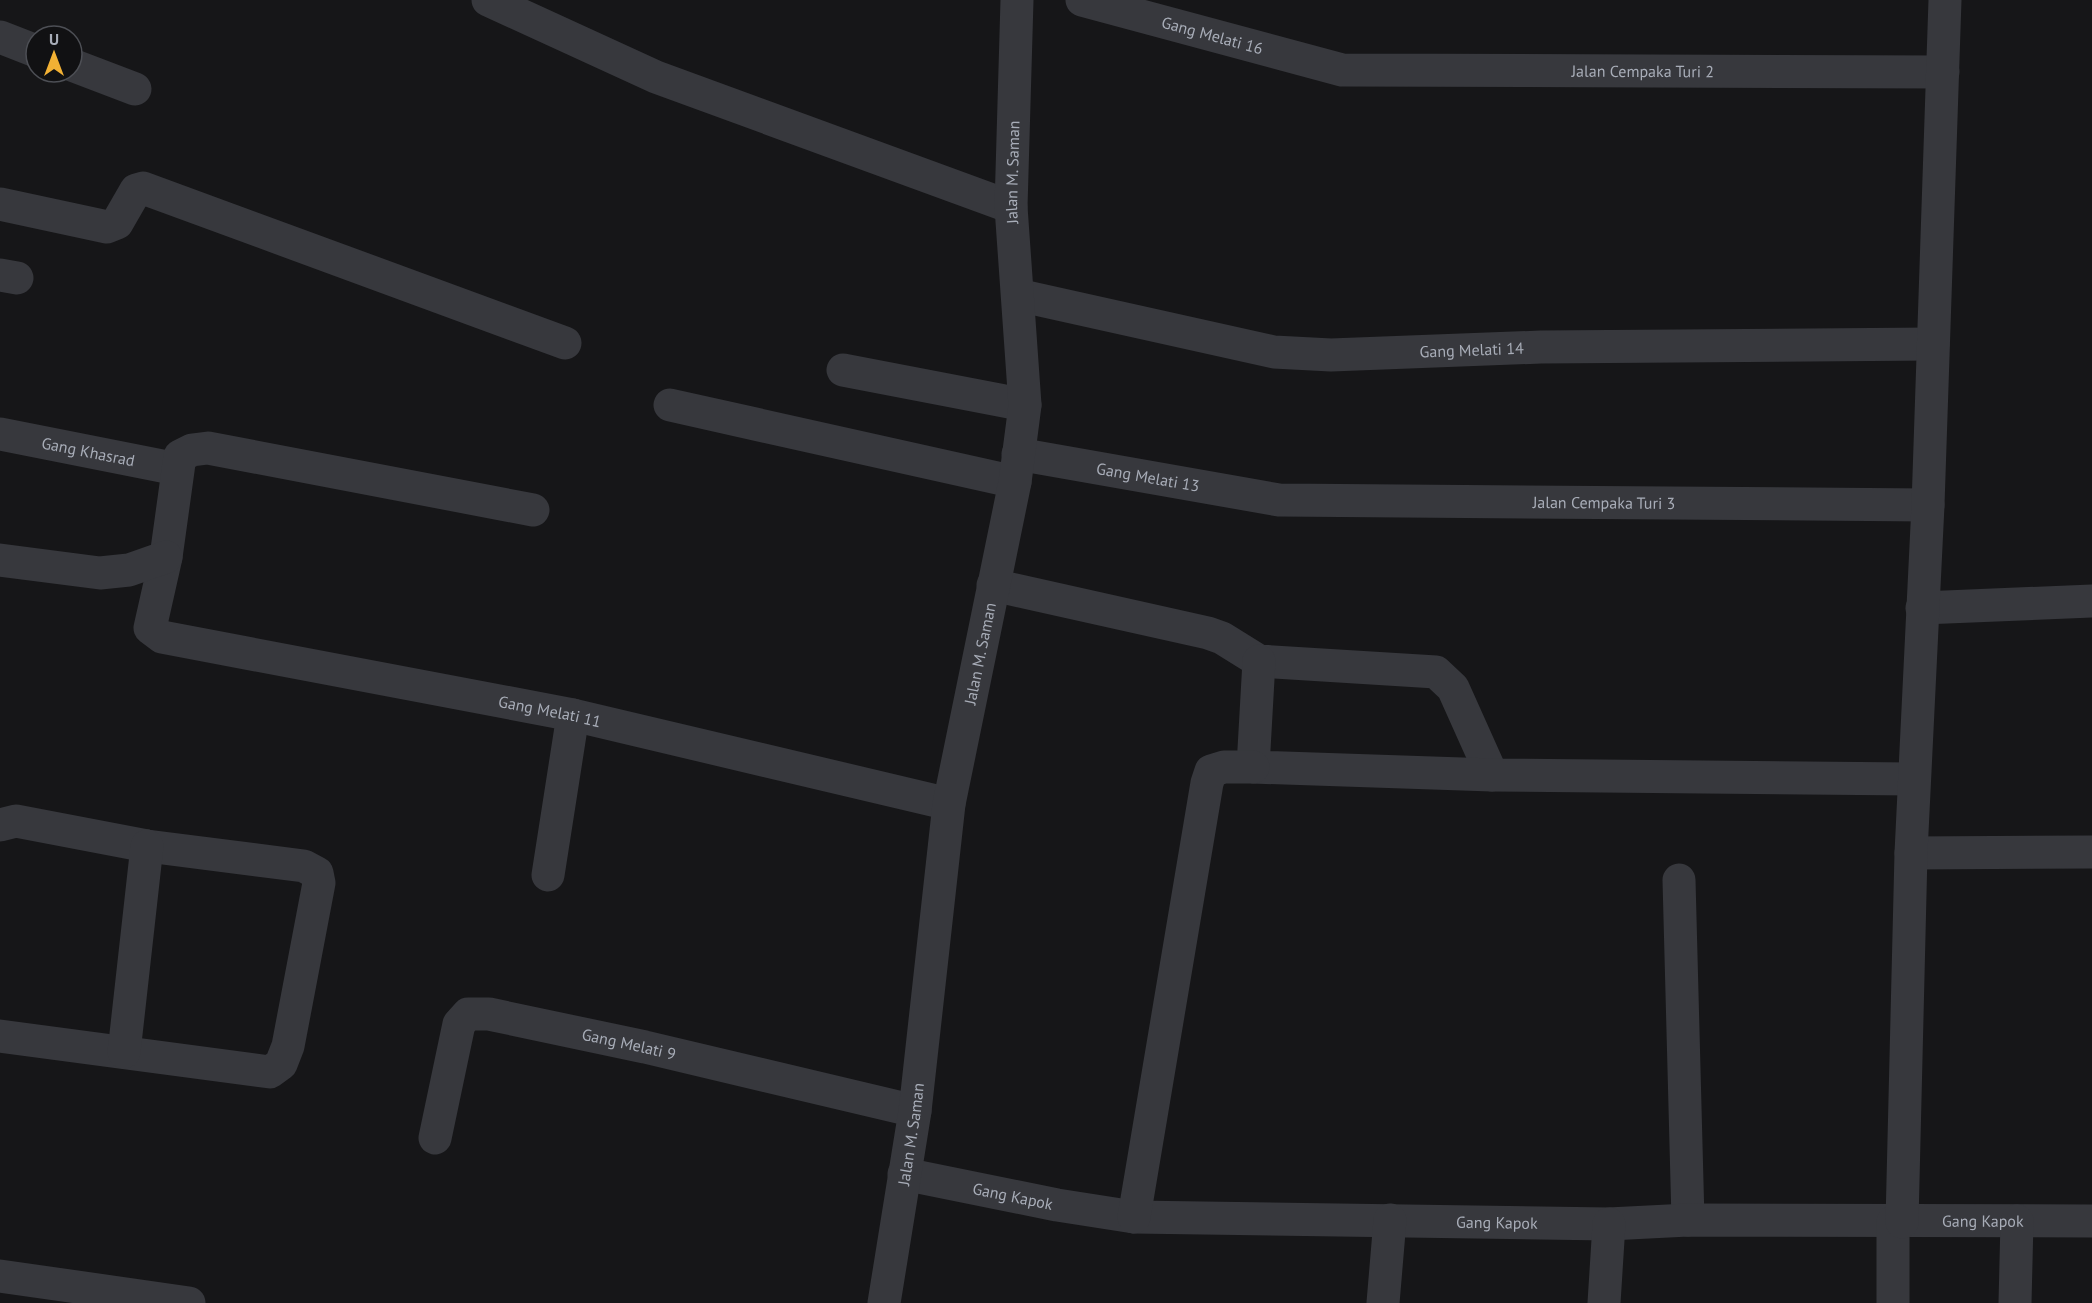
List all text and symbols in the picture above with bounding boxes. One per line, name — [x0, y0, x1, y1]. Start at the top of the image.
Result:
street label: Gang Melati 16 — [1159, 12, 1265, 58]
north arrow — [24, 24, 84, 84]
text: U — [49, 29, 59, 49]
street label: Jalan Cempaka Turi 2 — [1570, 61, 1714, 81]
street label: Jalan M. Saman — [1001, 120, 1024, 226]
street label: Gang Melati 14 — [1419, 338, 1524, 362]
street label: Gang Khasrad — [40, 432, 137, 470]
street label: Gang Melati 13 — [1095, 458, 1201, 496]
street label: Jalan Cempaka Turi 3 — [1532, 492, 1675, 513]
street label: Jalan M. Saman — [959, 601, 1000, 707]
street label: Gang Melati 11 — [497, 691, 603, 731]
street label: Gang Melati 9 — [580, 1024, 678, 1064]
street label: Jalan M. Saman — [893, 1082, 928, 1188]
street label: Gang Kapok — [971, 1178, 1055, 1214]
street label: Gang Kapok — [1942, 1211, 2024, 1231]
street label: Gang Kapok — [1456, 1212, 1538, 1233]

